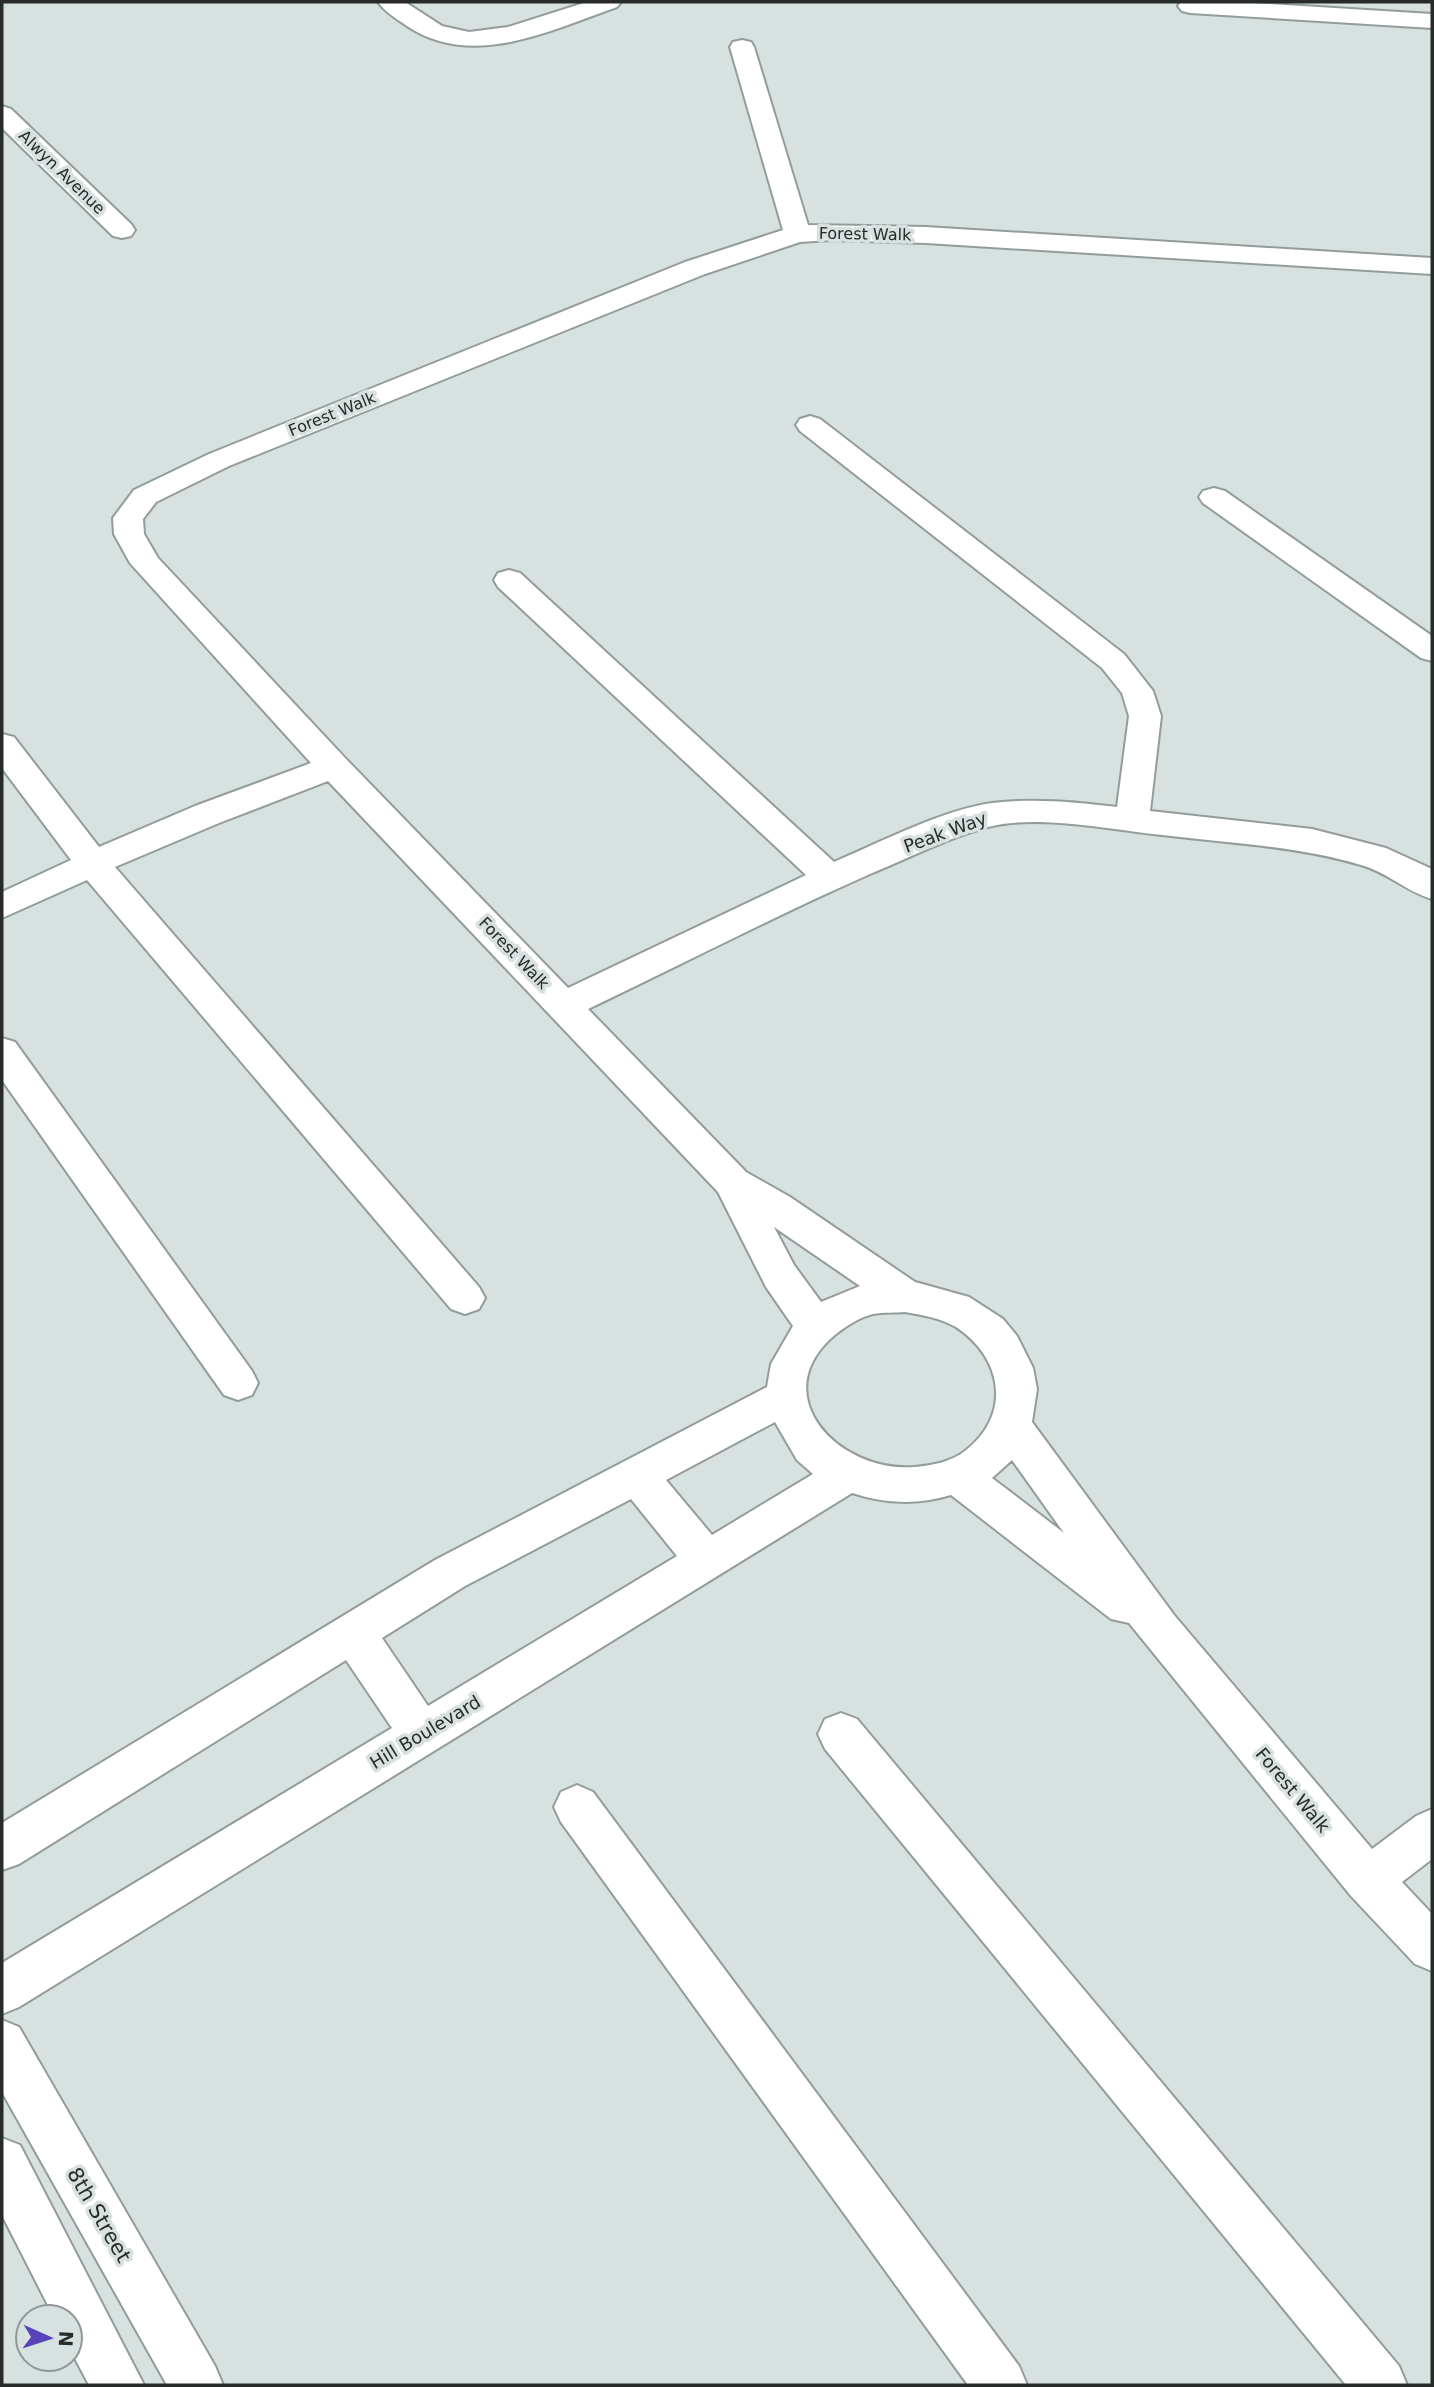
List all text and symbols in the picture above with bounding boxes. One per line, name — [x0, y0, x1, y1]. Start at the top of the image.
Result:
street label: Alwyn Avenue — [15, 126, 109, 218]
street label: Forest Walk — [819, 224, 912, 244]
street label: Forest Walk — [286, 388, 379, 440]
street label: Peak Way — [901, 807, 990, 857]
street label: Forest Walk — [475, 913, 553, 993]
street label: Hill Boulevard — [366, 1691, 484, 1773]
street label: Forest Walk — [1252, 1743, 1335, 1837]
street label: 8th Street — [62, 2163, 136, 2267]
north arrow — [14, 2303, 84, 2373]
text: N — [55, 2330, 77, 2347]

